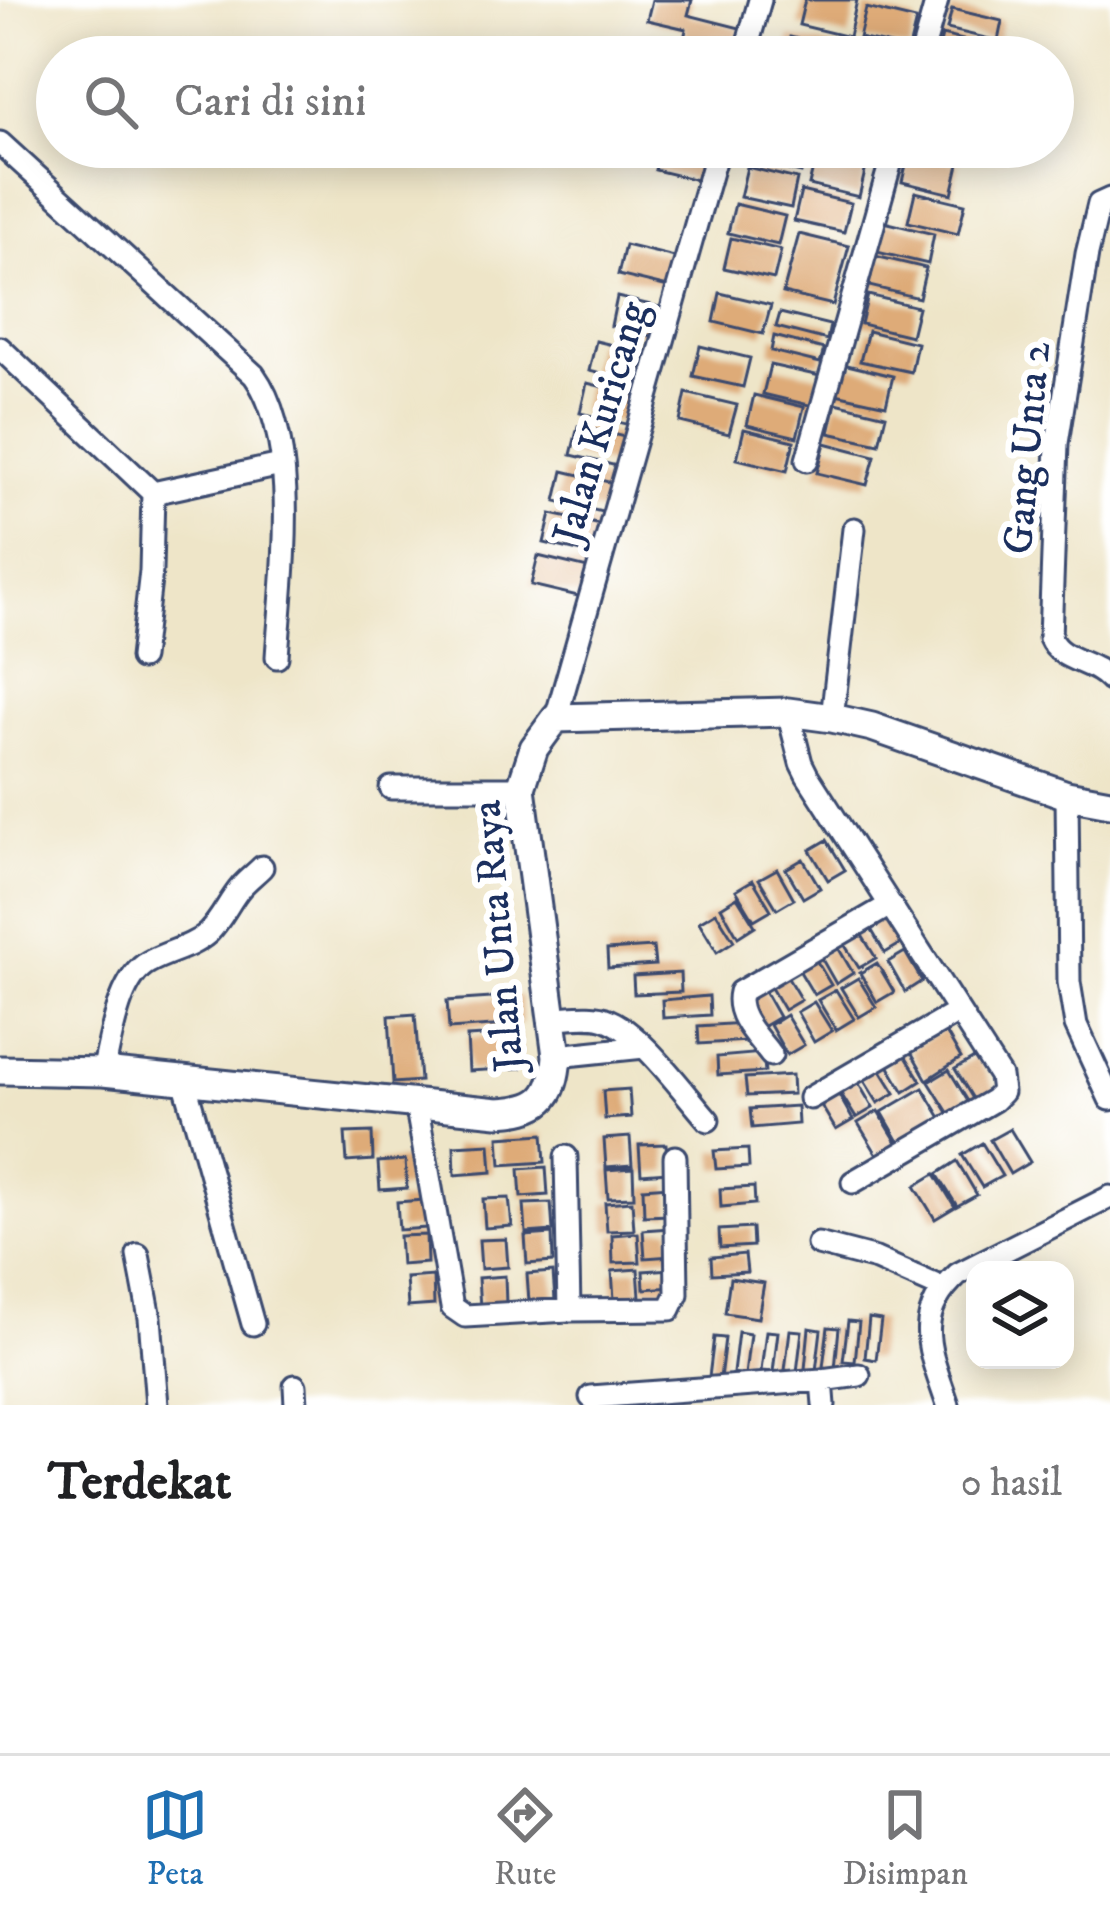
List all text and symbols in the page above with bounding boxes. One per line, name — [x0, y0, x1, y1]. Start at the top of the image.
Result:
search box — [36, 36, 1074, 168]
icon: search — [78, 69, 144, 135]
text: Cari di sini — [174, 74, 366, 130]
street label: Jalan Kuricang — [541, 295, 661, 554]
street label: Gang Unta 2 — [993, 340, 1063, 557]
street label: Jalan Unta Raya — [461, 798, 537, 1077]
map controls — [966, 1261, 1074, 1369]
button: layers — [966, 1261, 1074, 1369]
text: Terdekat — [48, 1451, 231, 1515]
text: 0 hasil — [961, 1459, 1062, 1508]
tab: Peta — [142, 1782, 208, 1895]
tab: Rute — [492, 1782, 558, 1895]
tab: Disimpan — [843, 1782, 968, 1895]

